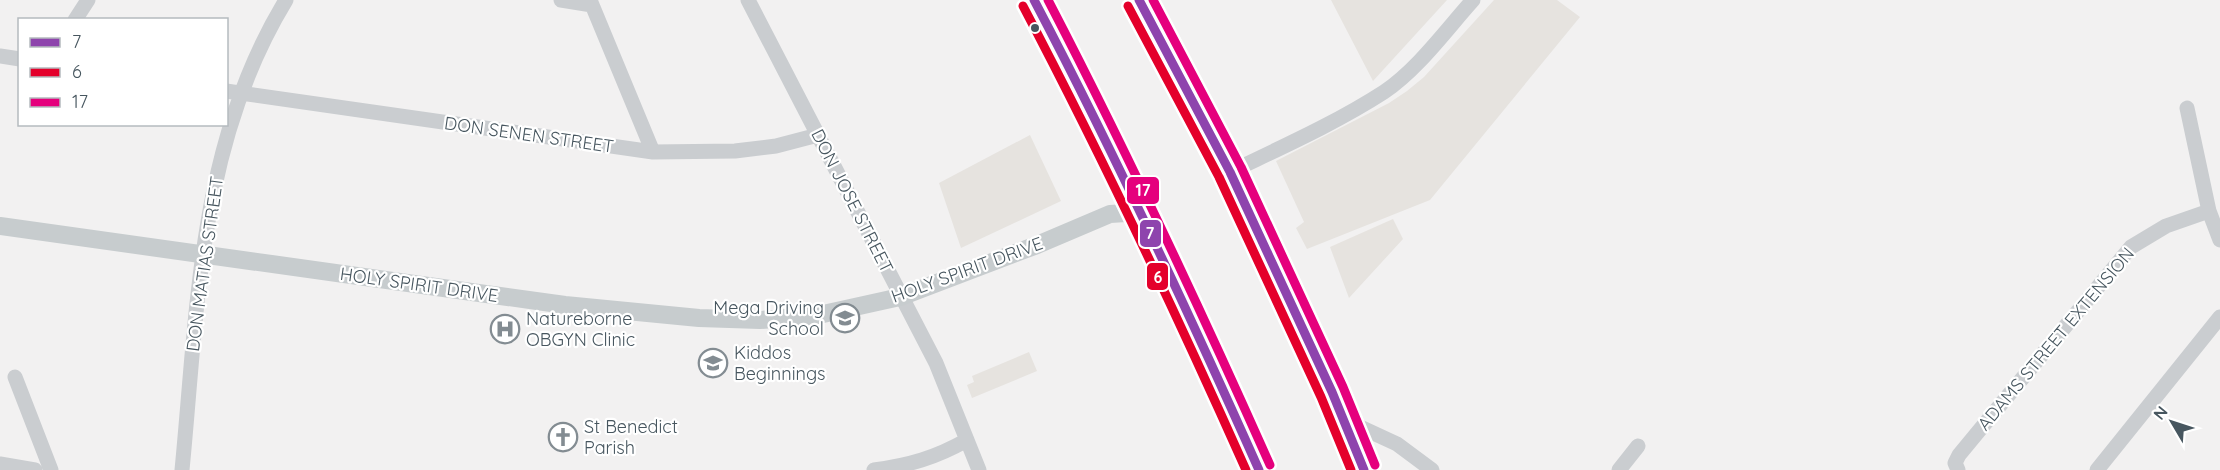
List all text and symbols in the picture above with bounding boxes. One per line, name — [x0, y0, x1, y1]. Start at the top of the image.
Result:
legend — [18, 18, 228, 126]
unlabelled marker — [1029, 22, 1041, 34]
text: 7 — [72, 30, 81, 53]
text: 6 — [72, 60, 82, 83]
text: 17 — [72, 90, 88, 113]
street label: DON SENEN STREET — [443, 111, 615, 158]
street label: DON JOSE STREET — [806, 125, 899, 277]
street label: DON MATIAS STREET — [181, 175, 228, 353]
line badge: 17 — [1126, 176, 1160, 205]
text: 17 — [1135, 180, 1151, 200]
line badge: 7 — [1139, 219, 1162, 248]
text: 7 — [1146, 223, 1155, 243]
street label: HOLY SPIRIT DRIVE — [888, 231, 1046, 308]
street label: ADAMS STREET EXTENSION — [1972, 242, 2139, 435]
street label: HOLY SPIRIT DRIVE — [338, 262, 500, 307]
line badge: 6 — [1146, 262, 1169, 291]
text: 6 — [1154, 267, 1163, 287]
place label: Mega Driving School — [713, 296, 824, 340]
school or university icon: Mega Driving School — [829, 302, 861, 334]
place label: Natureborne OBGYN Clinic — [526, 307, 635, 351]
hospital icon: Natureborne OBGYN Clinic — [489, 313, 521, 345]
place label: Kiddos Beginnings — [734, 341, 825, 385]
school or university icon: Kiddos Beginnings — [697, 347, 729, 379]
north arrow — [2142, 392, 2202, 452]
text: N — [2149, 402, 2172, 423]
place label: St Benedict Parish — [584, 415, 678, 459]
church icon: St Benedict Parish — [547, 421, 579, 453]

